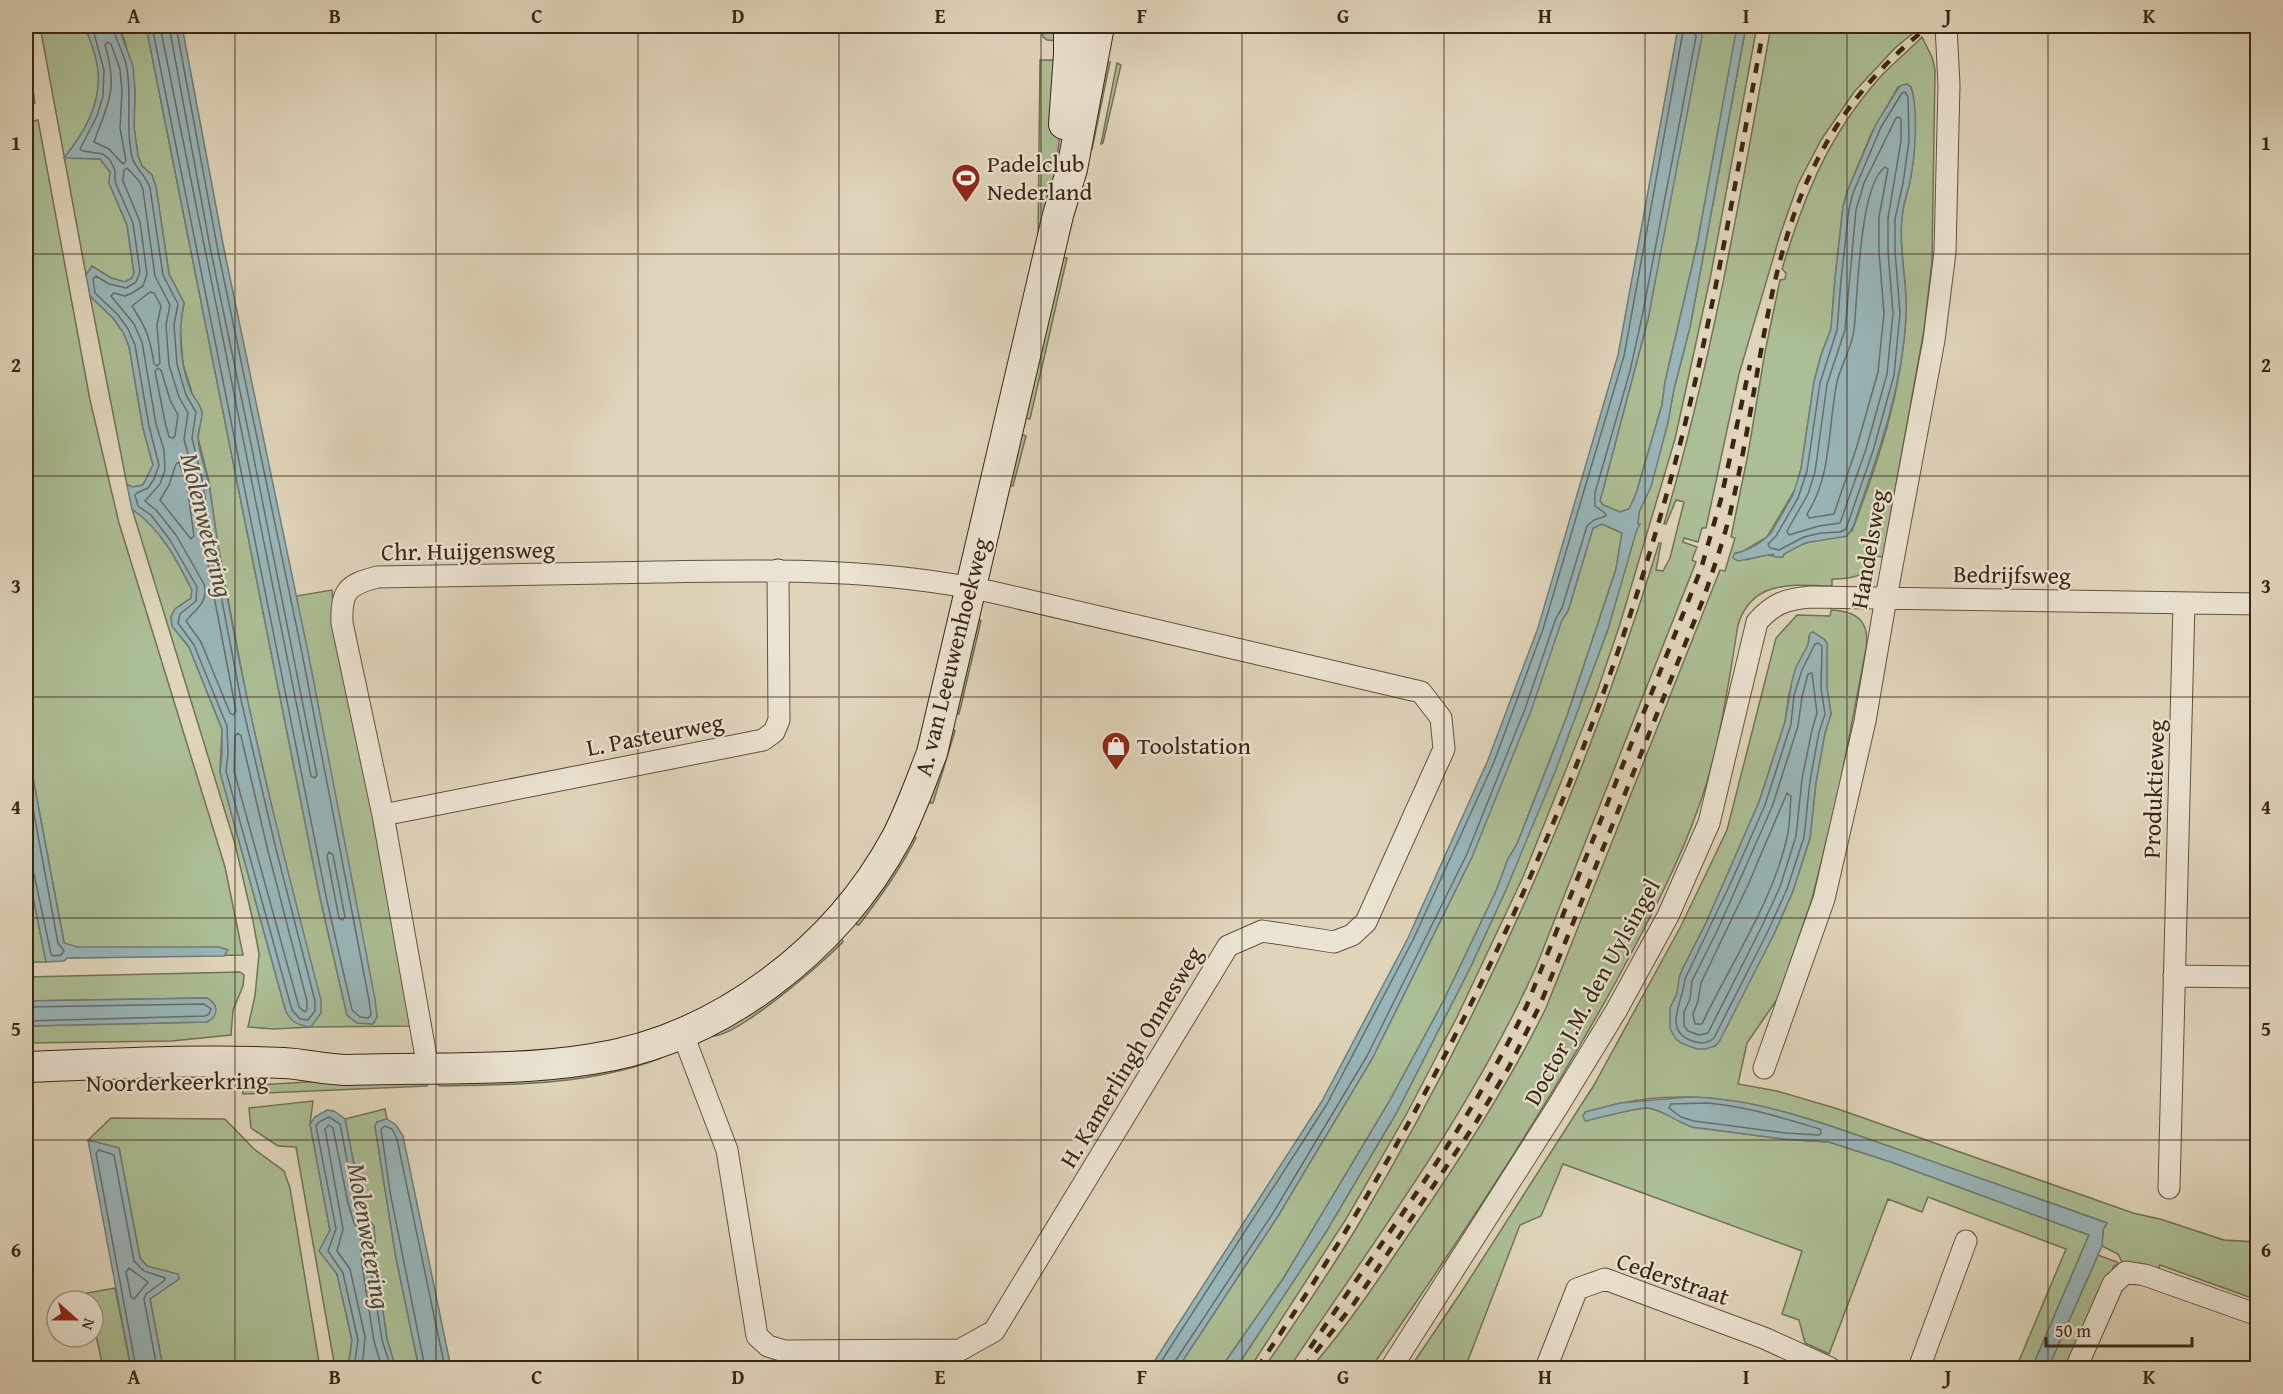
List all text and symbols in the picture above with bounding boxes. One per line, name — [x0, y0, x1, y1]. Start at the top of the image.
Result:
text: A — [128, 1, 141, 30]
text: B — [329, 1, 341, 30]
text: C — [531, 1, 543, 30]
text: D — [731, 1, 745, 30]
text: E — [935, 1, 946, 30]
text: F — [1137, 1, 1147, 30]
text: G — [1337, 1, 1349, 30]
text: H — [1538, 1, 1552, 30]
text: I — [1743, 1, 1749, 30]
text: J — [1942, 1, 1952, 30]
text: K — [2143, 1, 2156, 30]
text: 1 — [11, 128, 21, 157]
text: 1 — [2261, 128, 2271, 157]
place label: Padelclub Nederland — [987, 146, 1092, 209]
sports icon: Padelclub Nederland — [950, 162, 982, 204]
text: 2 — [11, 350, 21, 379]
text: 2 — [2261, 350, 2271, 379]
water label: Molenwetering — [171, 448, 244, 602]
street label: Handelsweg — [1841, 486, 1896, 611]
street label: Chr. Huijgensweg — [381, 531, 555, 570]
street label: A. van Leeuwenhoekweg — [905, 534, 998, 780]
street label: Bedrijfsweg — [1953, 556, 2071, 593]
text: 3 — [11, 571, 21, 600]
text: 3 — [2261, 571, 2271, 600]
street label: L. Pasteurweg — [583, 704, 726, 765]
street label: Produktieweg — [2134, 719, 2173, 859]
place label: Toolstation — [1137, 728, 1252, 763]
shop icon: Toolstation — [1100, 730, 1132, 772]
text: 4 — [11, 792, 21, 821]
text: 4 — [2261, 792, 2271, 821]
street label: Doctor J.M. den Uylsingel — [1515, 872, 1669, 1112]
street label: H. Kamerlingh Onnesweg — [1050, 939, 1211, 1174]
text: 5 — [11, 1014, 21, 1043]
text: 5 — [2261, 1014, 2271, 1043]
street label: Noorderkeerkring — [86, 1062, 268, 1101]
water label: Molenwetering — [337, 1160, 402, 1312]
text: 6 — [11, 1235, 21, 1264]
text: 6 — [2261, 1235, 2271, 1264]
street label: Cederstraat — [1612, 1243, 1735, 1314]
north arrow — [45, 1289, 105, 1349]
scale bar — [2046, 1310, 2192, 1348]
text: N — [76, 1315, 102, 1334]
text: 50 m — [2055, 1317, 2091, 1344]
text: A — [128, 1362, 141, 1391]
text: B — [329, 1362, 341, 1391]
text: C — [531, 1362, 543, 1391]
text: D — [731, 1362, 745, 1391]
text: E — [935, 1362, 946, 1391]
text: F — [1137, 1362, 1147, 1391]
text: G — [1337, 1362, 1349, 1391]
text: H — [1538, 1362, 1552, 1391]
text: I — [1743, 1362, 1749, 1391]
text: J — [1942, 1362, 1952, 1391]
text: K — [2143, 1362, 2156, 1391]

